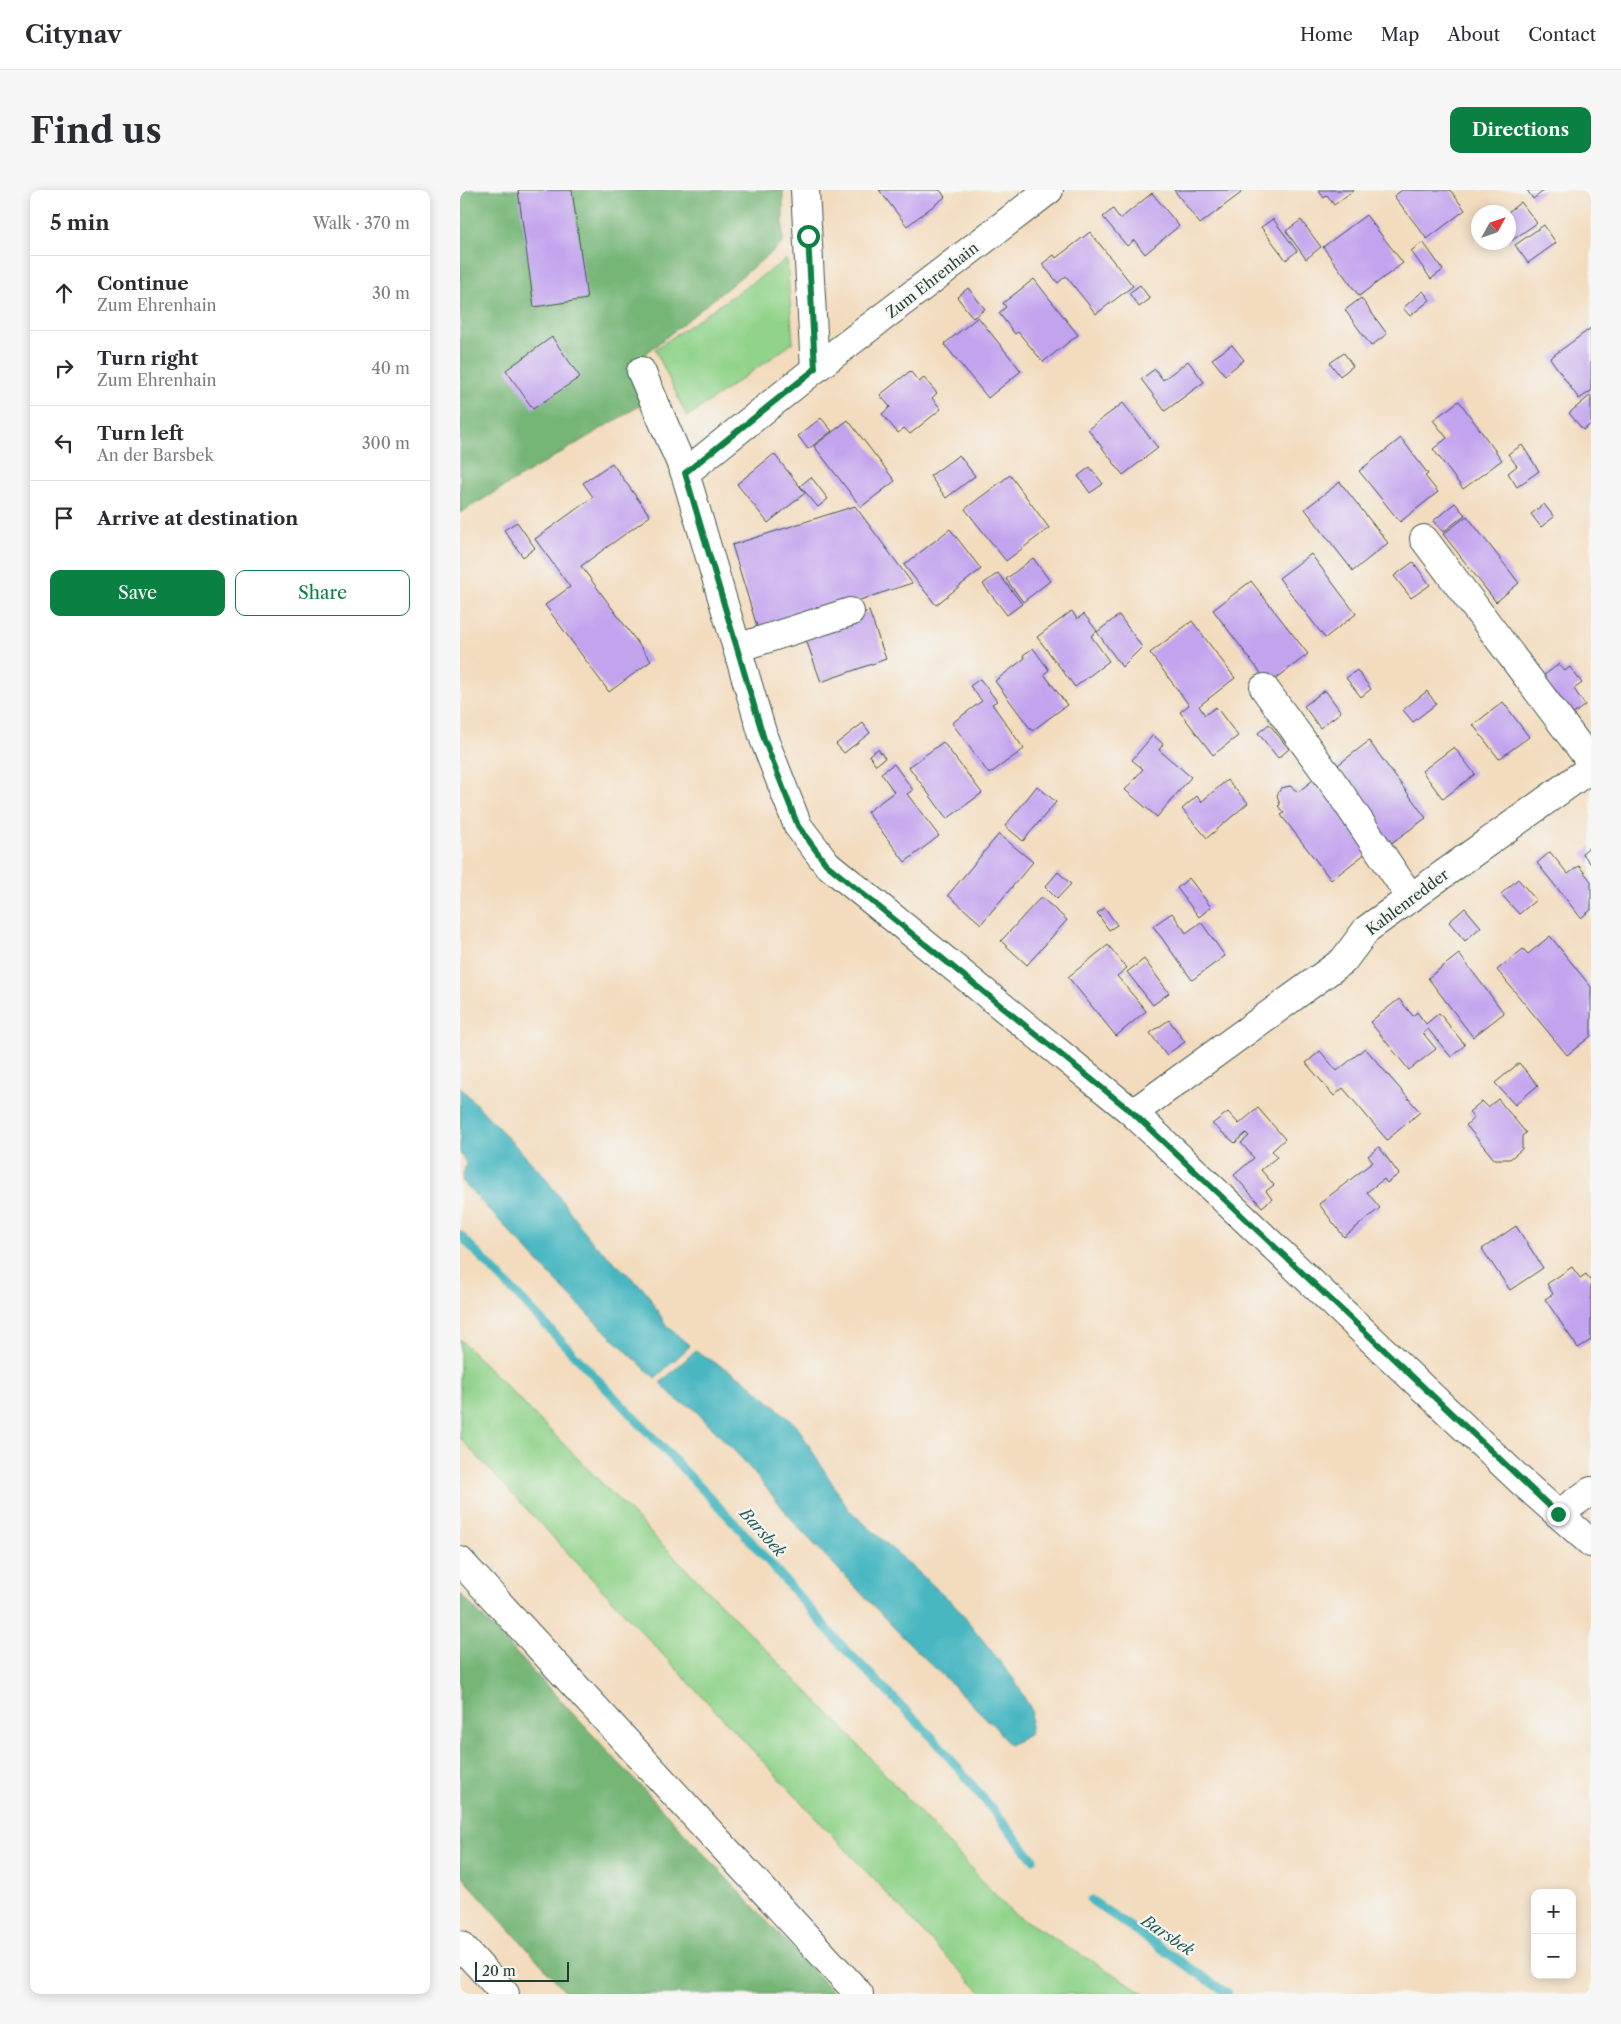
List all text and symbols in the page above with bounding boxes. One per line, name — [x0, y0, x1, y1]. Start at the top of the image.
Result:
text: Citynav — [25, 20, 122, 49]
text: Home — [1300, 24, 1353, 46]
text: Map — [1381, 24, 1419, 46]
text: About — [1447, 24, 1500, 46]
text: Contact — [1528, 24, 1596, 46]
button: Directions — [1450, 107, 1591, 153]
text: Find us — [30, 109, 162, 152]
north arrow — [1471, 205, 1516, 250]
text: 5 min — [50, 210, 110, 235]
text: Walk · 370 m — [313, 213, 410, 233]
route start — [797, 225, 820, 248]
street label: Zum Ehrenhain — [882, 238, 983, 322]
text: Continue — [97, 272, 189, 295]
icon: ahead — [50, 279, 78, 307]
text: 30 m — [372, 283, 410, 303]
text: Zum Ehrenhain — [97, 295, 217, 315]
text: Turn right — [97, 347, 198, 370]
icon: right — [50, 354, 78, 382]
text: 40 m — [371, 358, 410, 378]
text: Zum Ehrenhain — [97, 370, 217, 390]
text: Turn left — [97, 422, 184, 445]
icon: left — [50, 429, 78, 457]
text: 300 m — [362, 433, 410, 453]
text: An der Barsbek — [97, 445, 214, 465]
icon: arrive — [50, 504, 78, 532]
text: Arrive at destination — [97, 507, 298, 530]
button: Save — [50, 570, 225, 616]
button: Share — [235, 570, 410, 616]
street label: Kahlenredder — [1362, 864, 1453, 939]
water label: Barsbek — [734, 1502, 791, 1561]
route end — [1547, 1503, 1570, 1526]
map controls — [1531, 1889, 1576, 1979]
button: + — [1531, 1889, 1576, 1934]
water label: Barsbek — [1136, 1909, 1199, 1960]
button: − — [1531, 1934, 1576, 1979]
scale bar — [475, 1959, 569, 1982]
text: 20 m — [482, 1962, 516, 1980]

